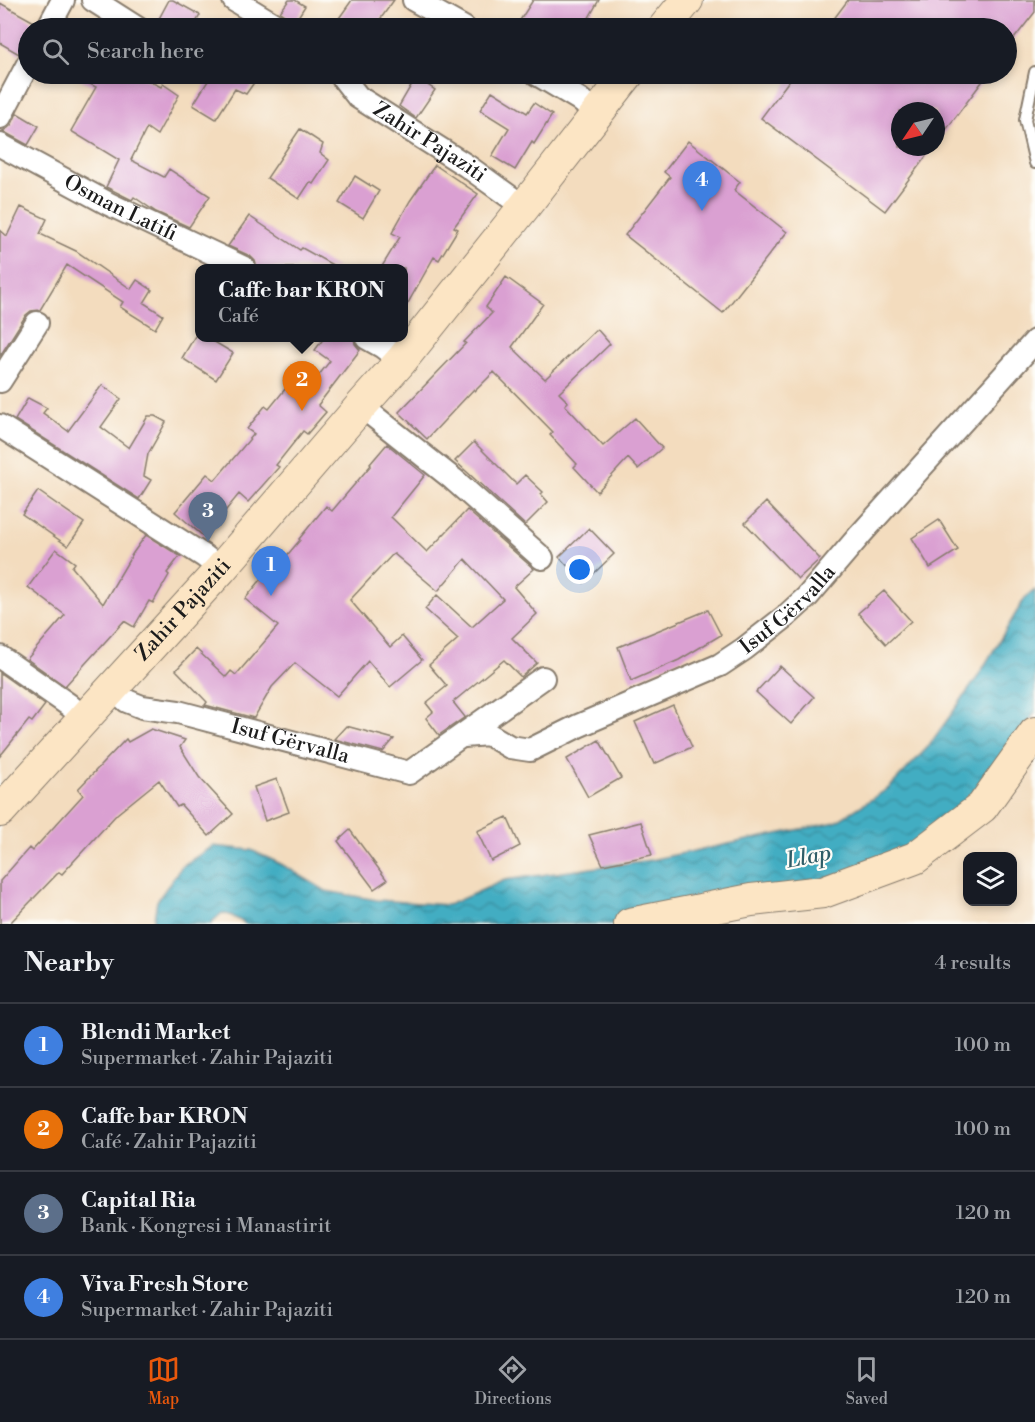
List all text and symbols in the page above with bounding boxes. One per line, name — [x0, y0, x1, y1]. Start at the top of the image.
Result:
search box — [18, 18, 1017, 84]
icon: search — [39, 35, 72, 68]
text: Search here — [87, 38, 204, 65]
street label: Zahir Pajaziti — [368, 97, 491, 189]
north arrow — [891, 102, 945, 156]
pin: 4 — [682, 162, 722, 211]
street label: Osman Latifi — [59, 169, 181, 247]
popup — [195, 264, 408, 342]
text: Caffe bar KRON — [218, 277, 385, 304]
text: Café — [218, 304, 259, 329]
pin: 2 — [282, 362, 322, 411]
pin: 3 — [188, 492, 228, 542]
pin: 1 — [252, 546, 290, 596]
street label: Zahir Pajaziti — [130, 554, 237, 667]
your location — [565, 555, 594, 584]
street label: Isuf Gërvalla — [735, 559, 842, 660]
street label: Isuf Gërvalla — [228, 714, 352, 770]
water label: Llap — [783, 839, 834, 875]
map controls — [963, 852, 1017, 906]
button: layers — [963, 852, 1017, 906]
text: Nearby — [24, 947, 114, 979]
text: 4 results — [934, 951, 1011, 976]
text: Blendi Market — [81, 1019, 230, 1046]
text: 1 — [39, 1033, 48, 1058]
text: 100 m — [955, 1033, 1011, 1058]
text: Supermarket · Zahir Pajaziti — [81, 1046, 333, 1071]
text: Caffe bar KRON — [81, 1103, 248, 1130]
text: 2 — [37, 1117, 50, 1142]
text: 100 m — [955, 1117, 1011, 1142]
text: Café · Zahir Pajaziti — [81, 1130, 257, 1155]
text: Capital Ria — [81, 1187, 196, 1214]
text: 3 — [37, 1201, 50, 1226]
text: 120 m — [956, 1201, 1011, 1226]
text: Bank · Kongresi i Manastirit — [81, 1214, 331, 1239]
text: Viva Fresh Store — [81, 1271, 249, 1298]
text: 4 — [37, 1285, 50, 1310]
text: 120 m — [956, 1285, 1011, 1310]
text: Supermarket · Zahir Pajaziti — [81, 1298, 333, 1323]
tab: Map — [147, 1353, 180, 1409]
tab: Directions — [474, 1353, 552, 1409]
tab: Saved — [846, 1353, 888, 1409]

